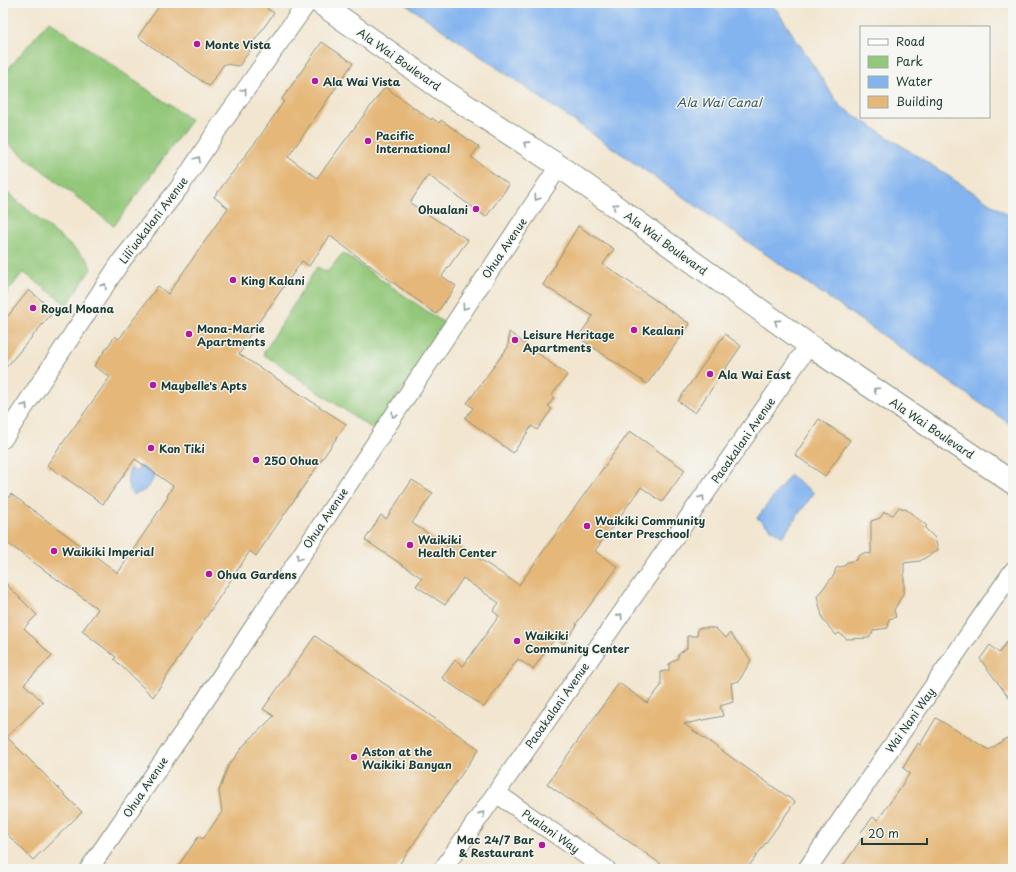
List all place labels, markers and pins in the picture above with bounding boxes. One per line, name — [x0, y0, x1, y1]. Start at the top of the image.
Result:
place label: Monte Vista — [205, 36, 272, 53]
marker: Monte Vista — [192, 39, 202, 49]
place label: Ala Wai Vista — [323, 73, 401, 90]
marker: Ala Wai Vista — [310, 76, 320, 86]
place label: Pacific International — [376, 127, 450, 157]
marker: Pacific International — [363, 136, 373, 146]
place label: Ohualani — [418, 201, 468, 218]
marker: Ohualani — [471, 204, 481, 214]
place label: King Kalani — [241, 272, 305, 289]
marker: King Kalani — [228, 275, 238, 285]
place label: Royal Moana — [41, 300, 114, 317]
marker: Royal Moana — [28, 303, 38, 313]
place label: Mona-Marie Apartments — [197, 320, 266, 350]
place label: Kealani — [642, 322, 684, 339]
marker: Kealani — [629, 325, 639, 335]
place label: Leisure Heritage Apartments — [523, 326, 615, 356]
marker: Mona-Marie Apartments — [184, 329, 194, 339]
marker: Leisure Heritage Apartments — [510, 335, 520, 345]
place label: Ala Wai East — [718, 366, 791, 383]
marker: Ala Wai East — [705, 369, 715, 379]
place label: Maybelle's Apts — [161, 377, 247, 394]
marker: Maybelle's Apts — [148, 380, 158, 390]
place label: Kon Tiki — [159, 440, 205, 457]
marker: Kon Tiki — [146, 443, 156, 453]
place label: 250 Ohua — [264, 452, 319, 469]
marker: 250 Ohua — [251, 455, 261, 465]
place label: Waikiki Community Center Preschool — [595, 512, 705, 542]
marker: Waikiki Community Center Preschool — [582, 521, 592, 531]
place label: Waikiki Health Center — [418, 531, 497, 561]
marker: Waikiki Health Center — [405, 540, 415, 550]
place label: Waikiki Imperial — [62, 543, 154, 560]
marker: Waikiki Imperial — [49, 546, 59, 556]
place label: Ohua Gardens — [217, 566, 297, 583]
marker: Ohua Gardens — [204, 569, 214, 579]
place label: Waikiki Community Center — [525, 627, 630, 657]
marker: Waikiki Community Center — [512, 636, 522, 646]
place label: Aston at the Waikiki Banyan — [362, 743, 452, 773]
marker: Aston at the Waikiki Banyan — [349, 752, 359, 762]
place label: Mac 24/7 Bar & Restaurant — [457, 831, 534, 861]
marker: Mac 24/7 Bar & Restaurant — [537, 840, 547, 850]

